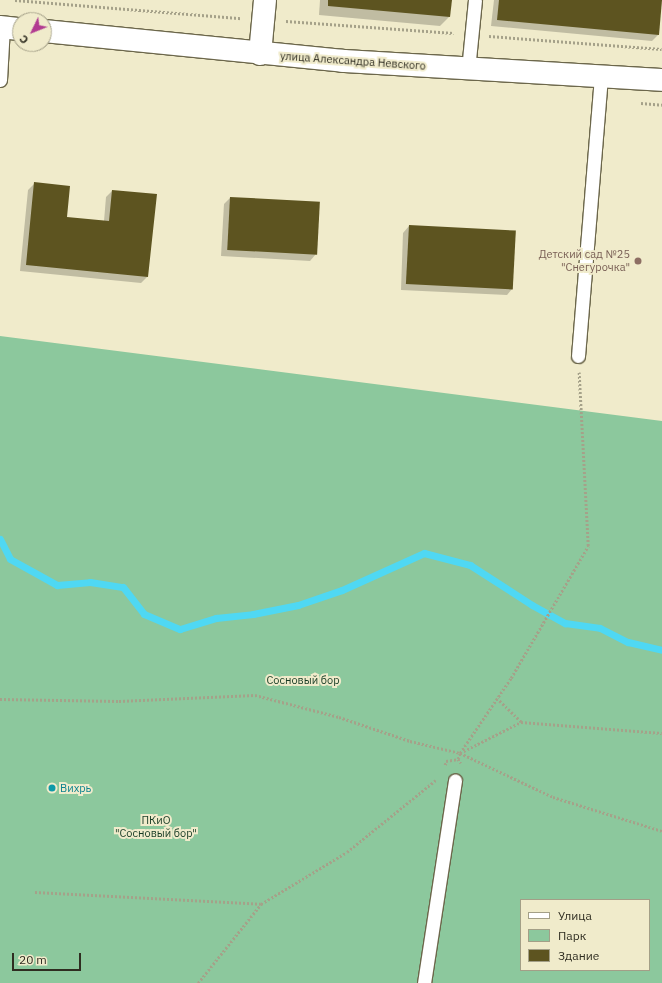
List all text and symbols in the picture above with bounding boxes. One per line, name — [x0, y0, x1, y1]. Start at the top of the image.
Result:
north arrow — [12, 12, 52, 52]
text: С — [16, 32, 32, 47]
street label: улица Александра Невского — [280, 49, 426, 73]
place label: Детский сад №25 "Снегурочка" — [539, 248, 630, 274]
marker: Детский сад №25 "Снегурочка" — [633, 256, 643, 266]
park label: Сосновый бор — [266, 673, 340, 687]
place label: Вихрь — [60, 781, 91, 795]
marker: Вихрь — [47, 783, 57, 793]
park label: ПКиО "Сосновый бор" — [115, 814, 197, 840]
legend — [520, 899, 650, 971]
text: Улица — [558, 908, 592, 923]
text: Парк — [558, 928, 586, 943]
scale bar — [14, 945, 83, 971]
text: Здание — [558, 948, 599, 963]
text: 20 m — [19, 952, 47, 967]

